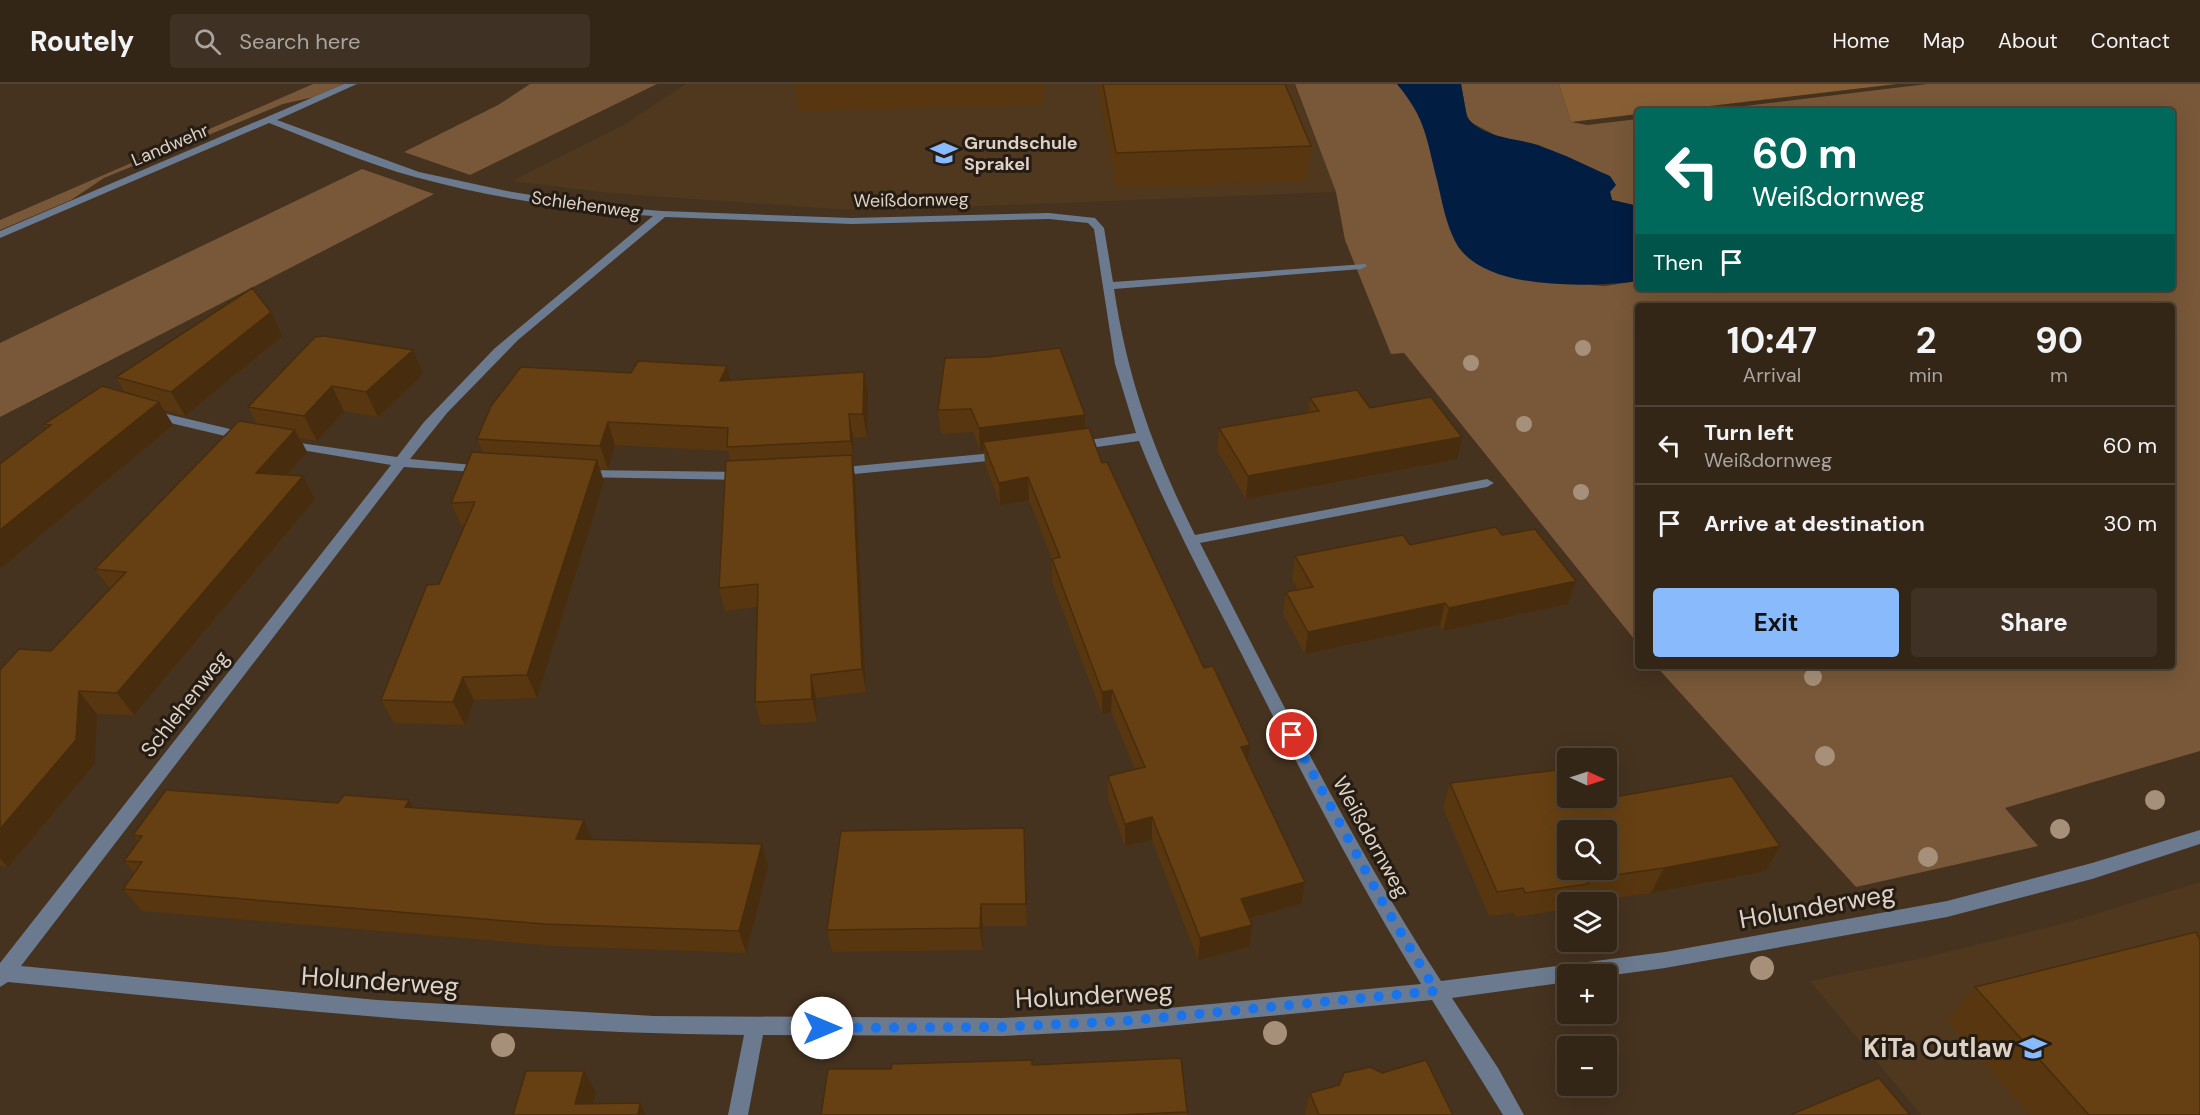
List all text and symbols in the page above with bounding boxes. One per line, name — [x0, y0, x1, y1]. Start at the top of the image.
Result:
search box — [170, 14, 590, 68]
text: Routely — [30, 23, 134, 60]
icon: search — [191, 25, 224, 58]
text: Search here — [239, 27, 361, 56]
text: Home — [1832, 27, 1890, 55]
text: Map — [1923, 27, 1965, 55]
text: About — [1998, 27, 2058, 55]
text: Contact — [2091, 27, 2170, 55]
street label: Landwehr — [128, 118, 213, 172]
text: 60 m — [1752, 126, 1858, 181]
place label: Grundschule Sprakel — [964, 131, 1078, 176]
icon: left — [1653, 132, 1731, 210]
school or university icon: Grundschule Sprakel — [929, 138, 959, 168]
text: Weißdornweg — [1752, 179, 1925, 214]
street label: Schlehenweg — [530, 185, 642, 225]
street label: Weißdornweg — [853, 187, 969, 213]
icon: arrive — [1715, 246, 1748, 279]
text: Then — [1653, 248, 1703, 277]
text: 10:47 — [1727, 317, 1817, 364]
text: 2 — [1916, 317, 1936, 364]
text: 90 — [2035, 317, 2083, 364]
text: Arrival — [1743, 362, 1801, 388]
text: min — [1909, 362, 1943, 388]
text: m — [2050, 362, 2068, 388]
text: Turn left — [1704, 418, 1794, 447]
icon: left — [1653, 429, 1686, 462]
text: 60 m — [2103, 431, 2157, 460]
text: Weißdornweg — [1704, 447, 1832, 473]
icon: arrive — [1653, 507, 1686, 540]
text: Arrive at destination — [1704, 509, 1925, 538]
text: 30 m — [2103, 509, 2157, 538]
button: Exit — [1653, 588, 1899, 657]
button: Share — [1911, 588, 2157, 657]
street label: Schlehenweg — [135, 645, 236, 763]
pin — [1266, 709, 1317, 760]
icon: arrive — [1275, 718, 1308, 751]
north arrow — [1557, 748, 1617, 808]
map controls — [1557, 748, 1617, 1096]
street label: Weißdornweg — [1326, 771, 1416, 903]
button: search — [1557, 820, 1617, 880]
street label: Holunderweg — [1736, 876, 1898, 936]
button: layers — [1557, 892, 1617, 952]
street label: Holunderweg — [300, 959, 460, 1003]
button: + — [1557, 964, 1617, 1024]
street label: Holunderweg — [1014, 974, 1174, 1016]
position arrow — [790, 996, 854, 1060]
place label: KiTa Outlaw — [1863, 1031, 2013, 1065]
school or university icon: KiTa Outlaw — [2018, 1033, 2048, 1063]
button: − — [1557, 1036, 1617, 1096]

